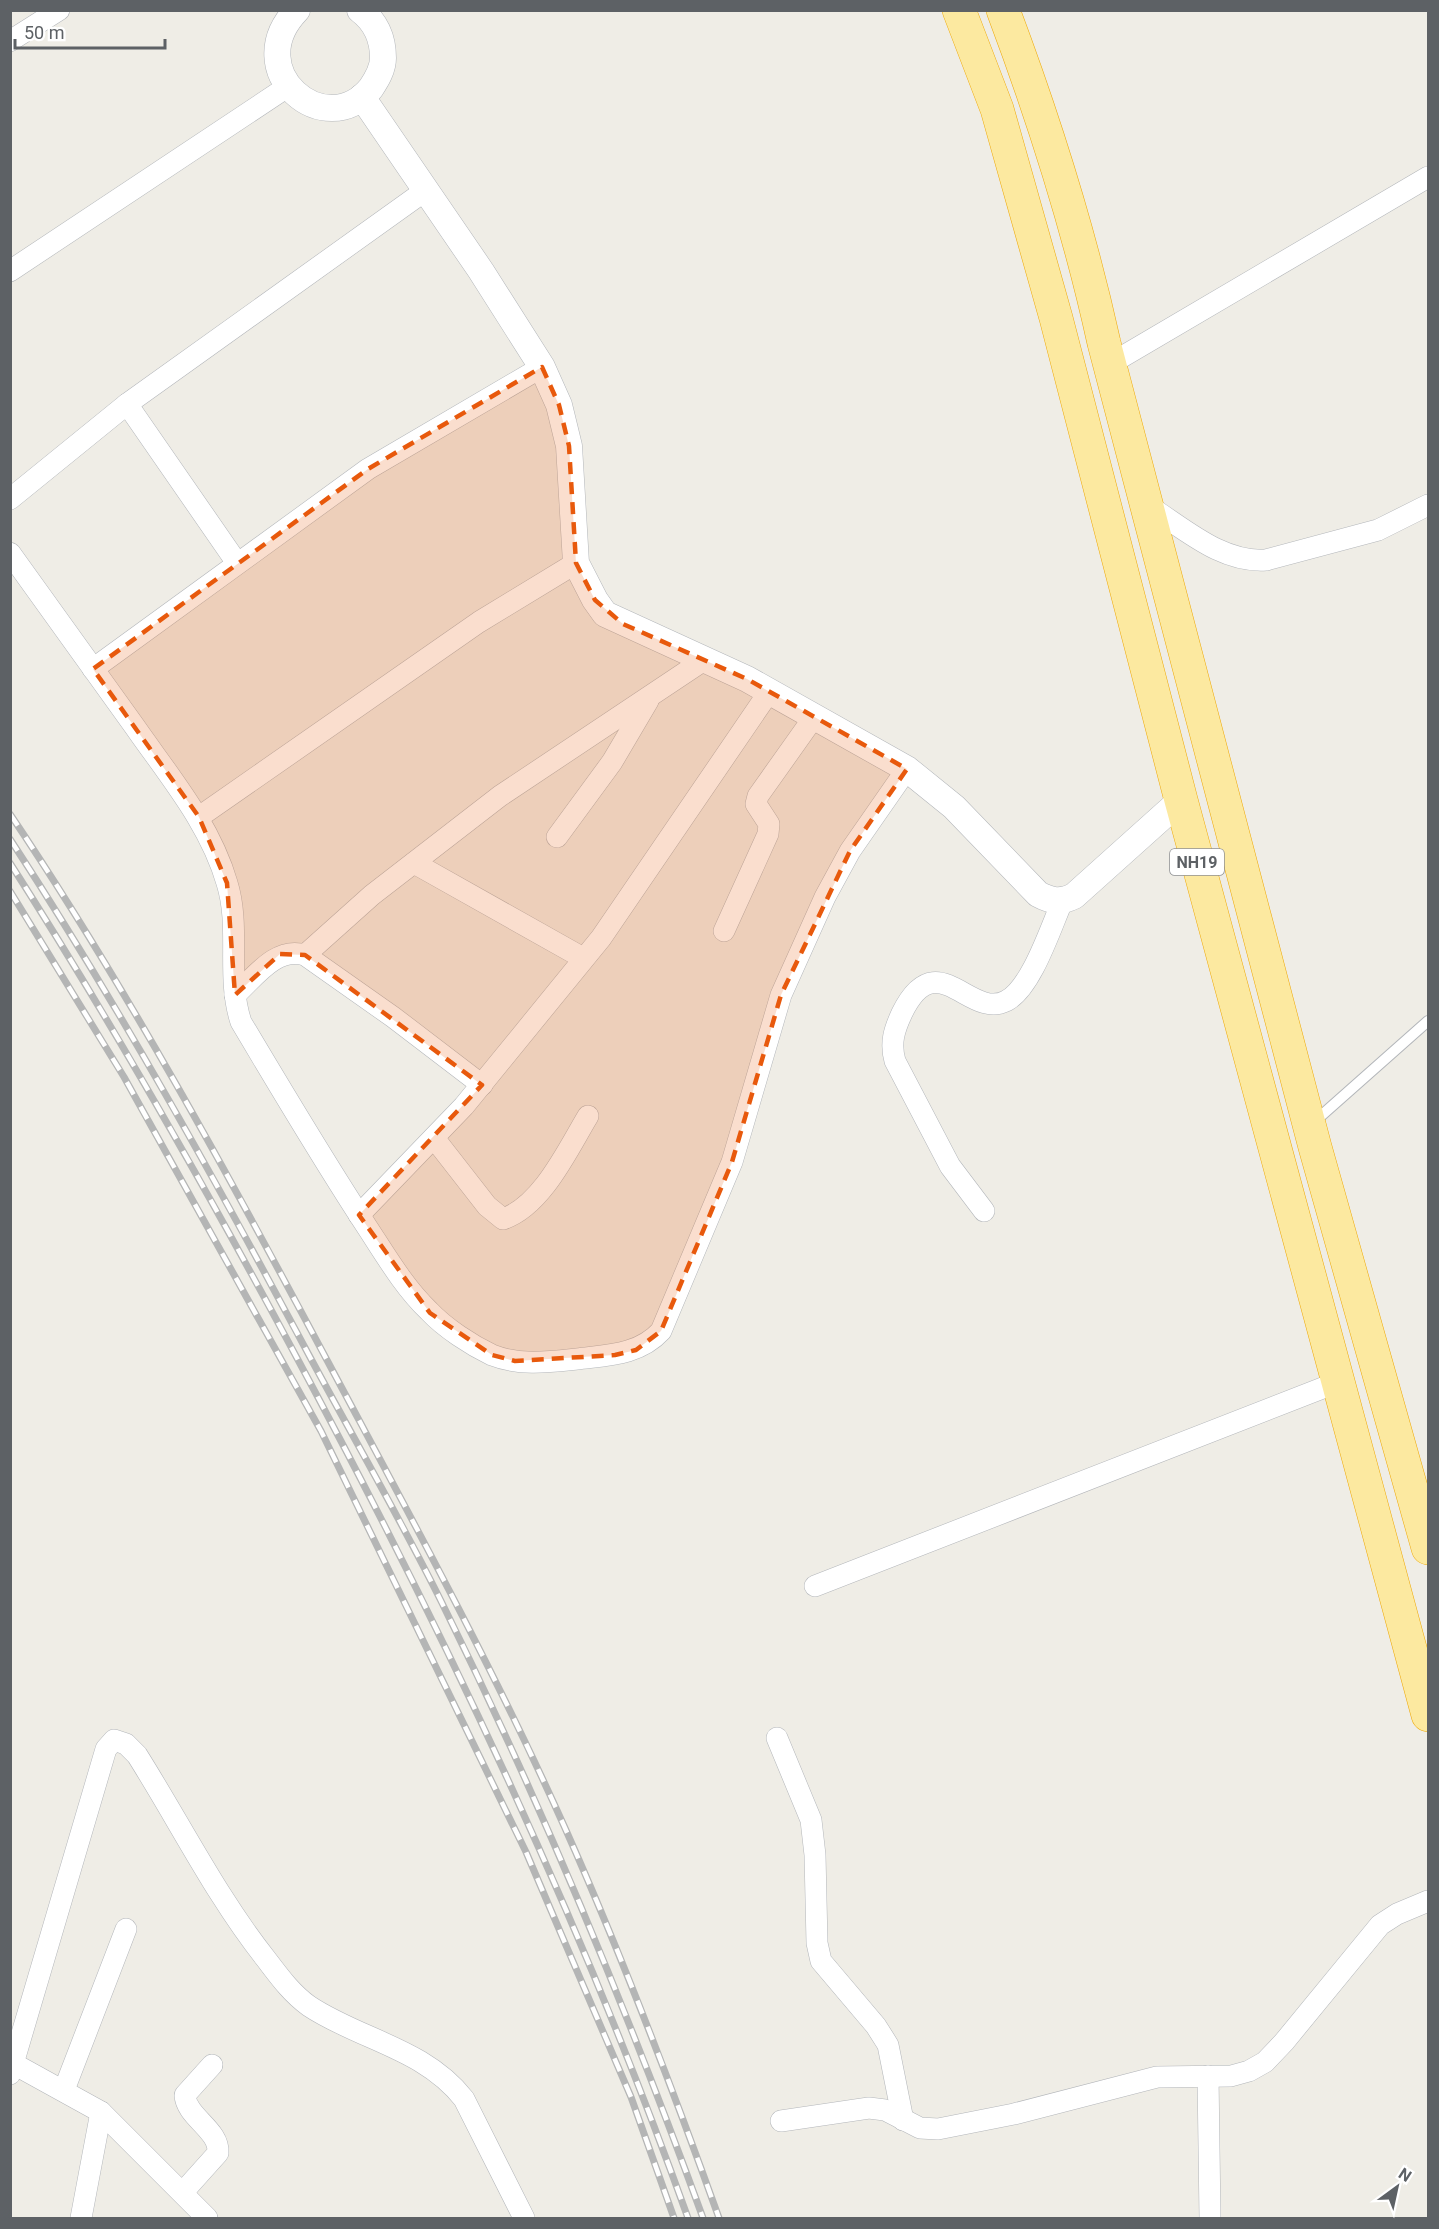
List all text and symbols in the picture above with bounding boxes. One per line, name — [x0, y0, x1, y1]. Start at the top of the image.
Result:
scale bar — [15, 12, 165, 50]
text: 50 m — [24, 22, 64, 43]
road number: NH19 — [1170, 849, 1224, 875]
north arrow — [1367, 2157, 1427, 2217]
text: N — [1395, 2164, 1415, 2186]

